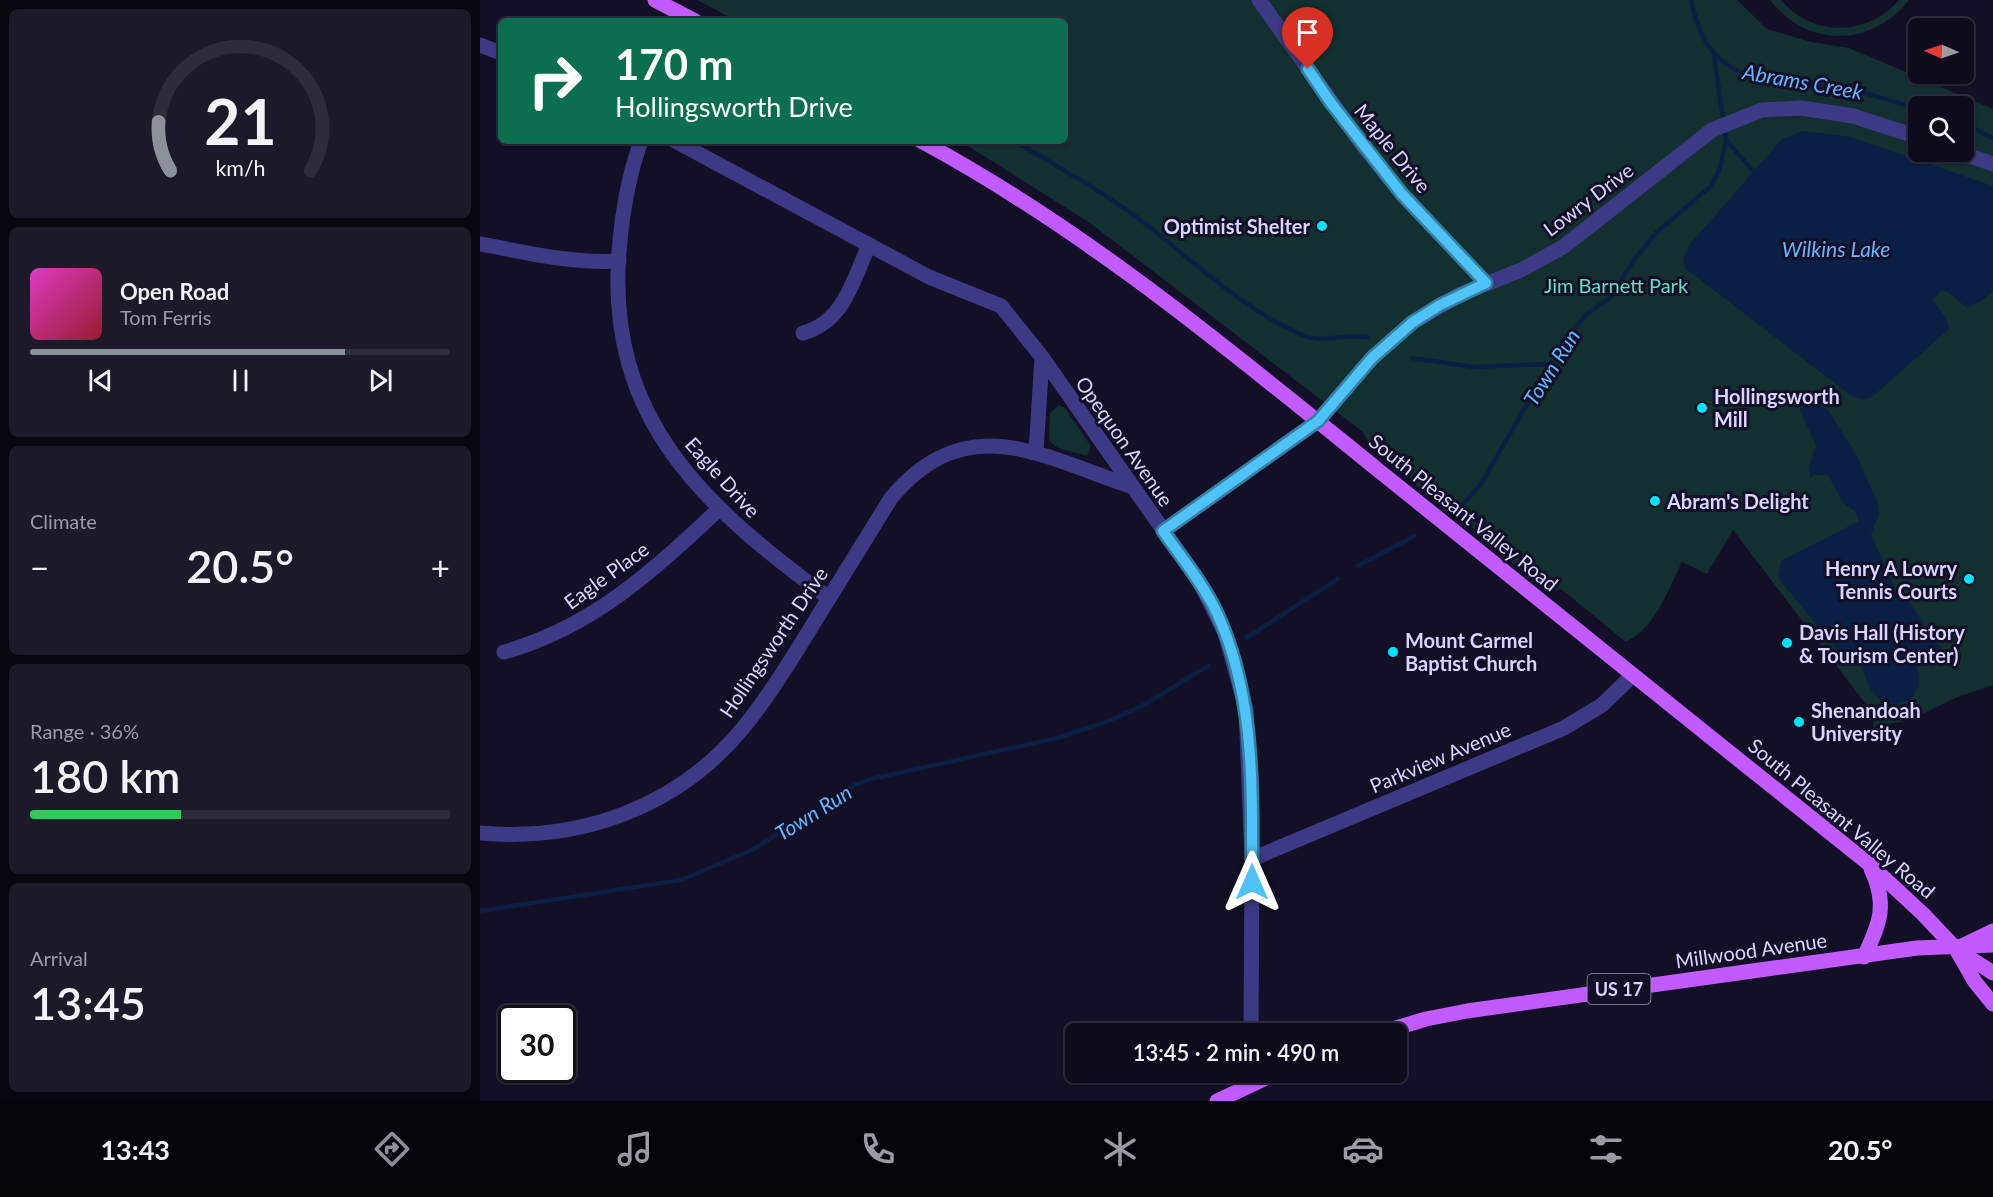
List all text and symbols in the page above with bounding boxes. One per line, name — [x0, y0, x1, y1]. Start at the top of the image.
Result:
pin — [1282, 7, 1333, 69]
icon: arrive — [1291, 16, 1324, 49]
north arrow — [1908, 18, 1974, 84]
map controls — [1908, 18, 1974, 162]
text: 170 m — [615, 39, 733, 89]
icon: right — [516, 42, 594, 120]
water label: Abrams Creek — [1740, 58, 1866, 104]
text: 21 — [204, 83, 276, 158]
text: Hollingsworth Drive — [615, 90, 853, 123]
button: search — [1908, 96, 1974, 162]
street label: Maple Drive — [1350, 99, 1436, 197]
text: km/h — [215, 155, 265, 181]
street label: Lowry Drive — [1538, 157, 1638, 241]
place label: Optimist Shelter — [1164, 214, 1311, 238]
marker: Optimist Shelter — [1315, 219, 1329, 233]
water label: Wilkins Lake — [1782, 236, 1890, 261]
park label: Jim Barnett Park — [1544, 273, 1689, 297]
text: Open Road — [120, 278, 229, 305]
text: Tom Ferris — [120, 305, 211, 329]
water label: Town Run — [1518, 324, 1584, 410]
icon: previous — [84, 364, 117, 397]
icon: pause — [224, 364, 257, 397]
icon: next — [364, 364, 397, 397]
street label: Opequon Avenue — [1071, 371, 1179, 511]
place label: Hollingsworth Mill — [1714, 384, 1840, 431]
marker: Hollingsworth Mill — [1695, 401, 1709, 415]
street label: South Pleasant Valley Road — [1365, 428, 1563, 596]
street label: Eagle Drive — [681, 432, 765, 522]
place label: Abram's Delight — [1666, 489, 1809, 513]
marker: Abram's Delight — [1648, 494, 1662, 508]
text: Climate — [30, 509, 97, 533]
street label: Eagle Place — [559, 536, 653, 614]
text: 20.5° — [186, 539, 294, 593]
text: − — [30, 547, 49, 587]
text: + — [431, 547, 450, 587]
place label: Henry A Lowry Tennis Courts — [1825, 556, 1957, 603]
street label: Hollingsworth Drive — [714, 562, 832, 722]
marker: Henry A Lowry Tennis Courts — [1962, 572, 1976, 586]
place label: Davis Hall (History & Tourism Center) — [1799, 620, 1965, 667]
place label: Mount Carmel Baptist Church — [1405, 628, 1537, 675]
marker: Davis Hall (History & Tourism Center) — [1780, 636, 1794, 650]
marker: Mount Carmel Baptist Church — [1386, 645, 1400, 659]
place label: Shenandoah University — [1811, 698, 1921, 745]
marker: Shenandoah University — [1792, 715, 1806, 729]
street label: Parkview Avenue — [1366, 717, 1514, 797]
text: Range · 36% — [30, 719, 139, 743]
street label: South Pleasant Valley Road — [1744, 733, 1940, 903]
text: 180 km — [30, 749, 180, 803]
water label: Town Run — [770, 779, 856, 845]
position arrow — [1220, 850, 1284, 914]
street label: Millwood Avenue — [1674, 927, 1828, 973]
text: Arrival — [30, 946, 88, 970]
road number: US 17 — [1588, 974, 1650, 1004]
text: 13:45 — [30, 976, 146, 1030]
speed limit sign: 30 — [498, 1005, 576, 1083]
text: 13:45 · 2 min · 490 m — [1133, 1039, 1339, 1066]
icon: directions — [371, 1128, 413, 1170]
icon: music — [614, 1128, 656, 1170]
icon: phone — [857, 1128, 899, 1170]
icon: climate — [1099, 1128, 1141, 1170]
icon: car — [1342, 1128, 1384, 1170]
icon: filters — [1585, 1128, 1627, 1170]
text: 13:43 — [100, 1133, 170, 1166]
text: 20.5° — [1828, 1133, 1893, 1166]

